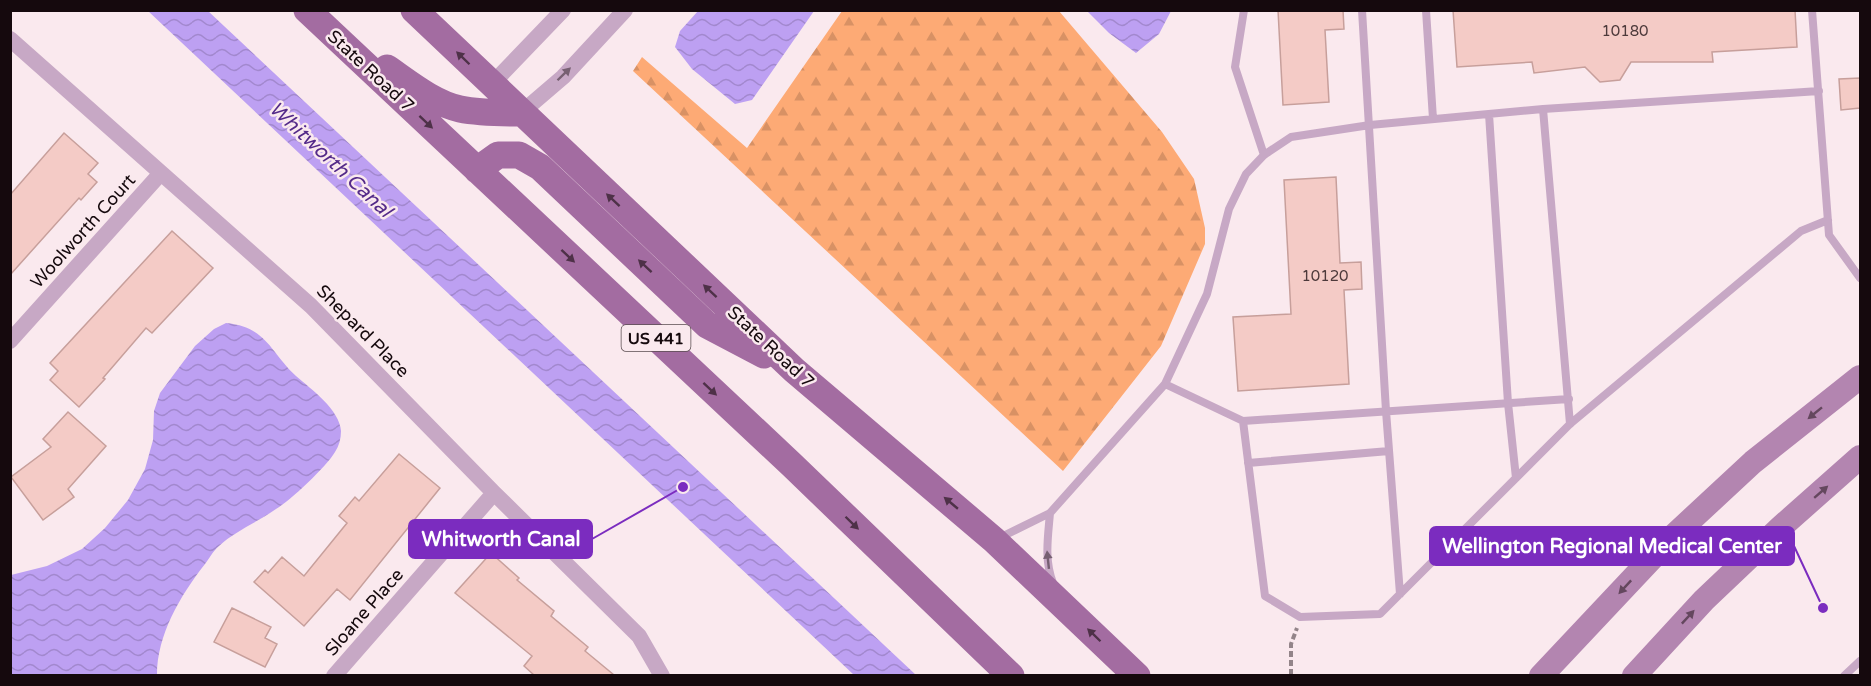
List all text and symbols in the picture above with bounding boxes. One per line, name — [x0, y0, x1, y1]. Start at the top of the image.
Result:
house number: 10180 — [1601, 22, 1649, 40]
street label: State Road 7 — [323, 25, 419, 117]
one-way arrow — [457, 52, 471, 66]
one-way arrow — [557, 68, 571, 82]
water label: Whitworth Canal — [264, 97, 398, 224]
one-way arrow — [418, 115, 433, 128]
street label: Woolworth Court — [26, 169, 140, 293]
one-way arrow — [606, 193, 621, 207]
one-way arrow — [561, 248, 575, 262]
one-way arrow — [638, 259, 652, 273]
house number: 10120 — [1301, 267, 1349, 285]
street label: Shepard Place — [312, 280, 414, 382]
one-way arrow — [703, 285, 718, 298]
street label: State Road 7 — [723, 301, 819, 393]
road number: US 441 — [622, 325, 690, 351]
one-way arrow — [703, 382, 718, 396]
one-way arrow — [1807, 407, 1823, 420]
one-way arrow — [1813, 485, 1828, 499]
one-way arrow — [944, 497, 959, 510]
one-way arrow — [845, 516, 860, 530]
callout: Whitworth Canal — [409, 520, 592, 558]
callout: Wellington Regional Medical Center — [1430, 527, 1794, 565]
text: Whitworth Canal — [422, 528, 581, 552]
text: Wellington Regional Medical Center — [1442, 535, 1782, 559]
one-way arrow — [1043, 550, 1052, 569]
street label: Sloane Place — [320, 564, 408, 660]
one-way arrow — [1618, 580, 1632, 594]
one-way arrow — [1681, 610, 1694, 625]
one-way arrow — [1087, 628, 1102, 642]

